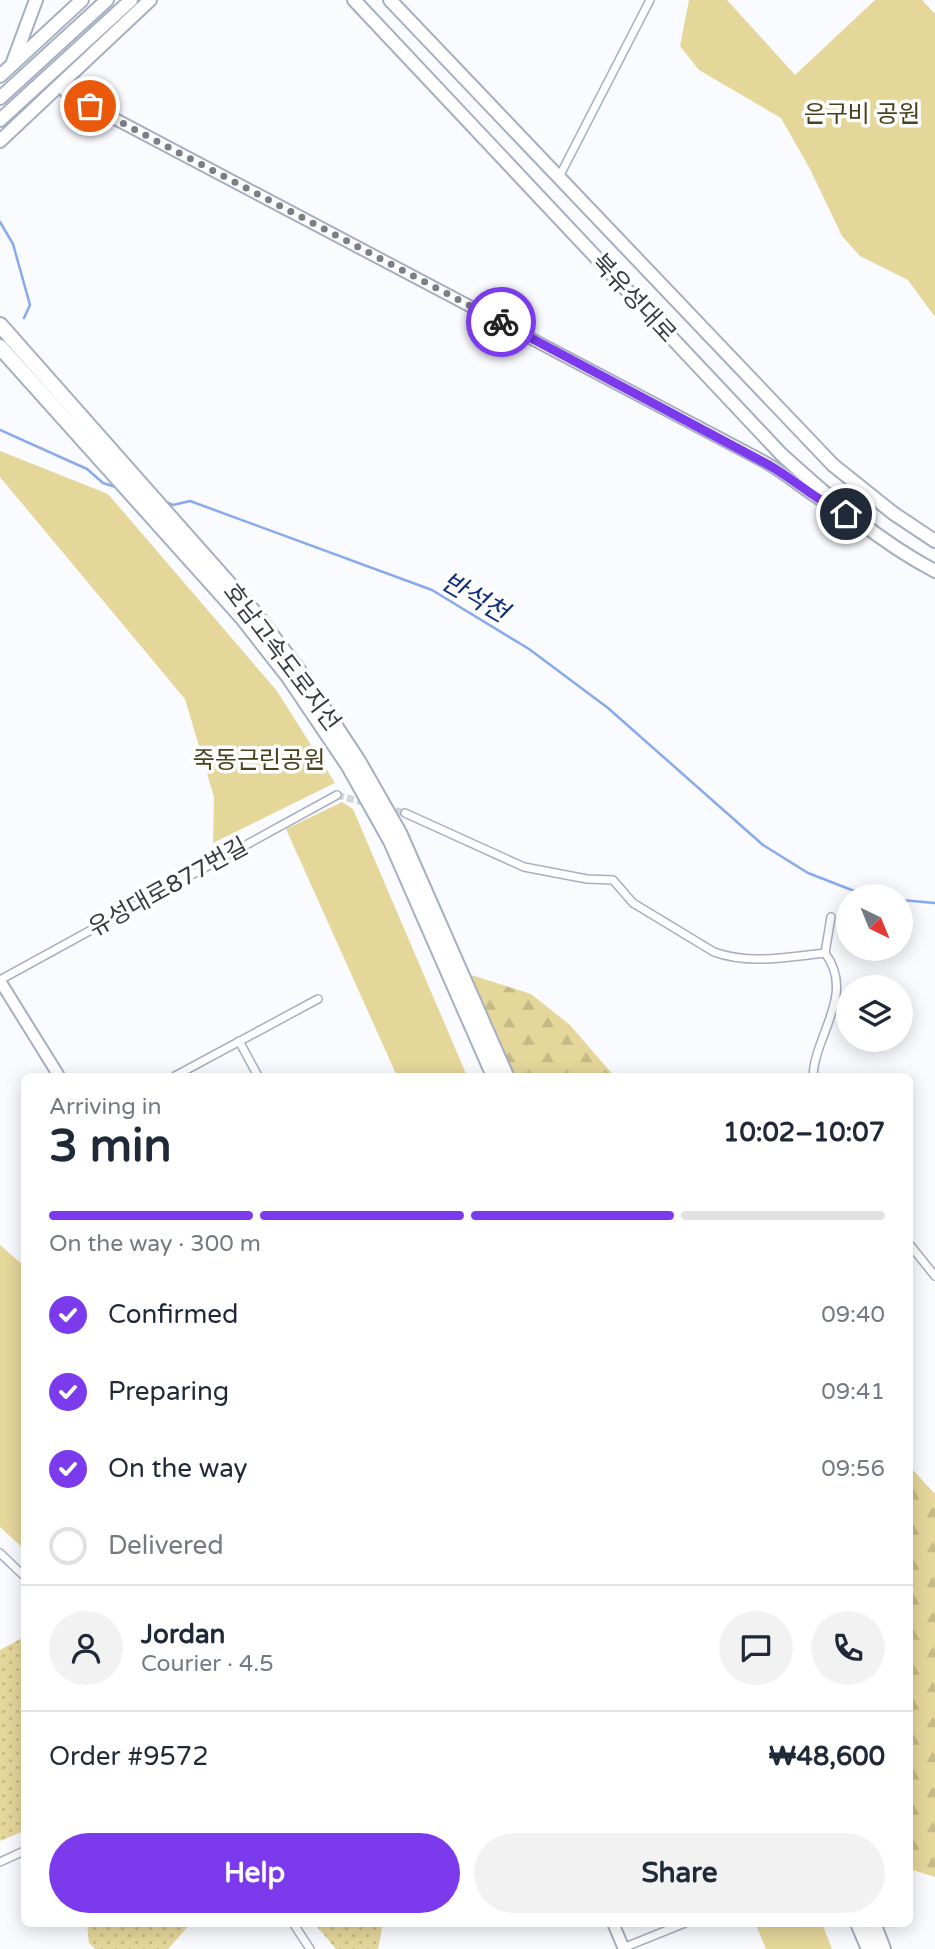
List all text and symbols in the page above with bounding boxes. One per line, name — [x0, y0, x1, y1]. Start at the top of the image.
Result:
pin — [60, 76, 120, 136]
icon: bag — [71, 87, 109, 125]
park label: 은구비 공원 — [804, 100, 920, 129]
street label: 북유성대로 — [585, 248, 682, 349]
courier — [466, 287, 536, 357]
icon: bike — [482, 303, 520, 341]
pin — [816, 484, 876, 544]
icon: home — [827, 495, 865, 533]
water label: 반석천 — [436, 566, 516, 630]
street label: 호남고속도로지선 — [217, 578, 346, 737]
park label: 죽동근린공원 — [193, 746, 325, 775]
street label: 유성대로877번길 — [84, 832, 253, 943]
north arrow — [836, 884, 914, 961]
map controls — [836, 884, 913, 1052]
button: layers — [836, 975, 913, 1052]
text: Arriving in — [49, 1093, 162, 1121]
text: 10:02–10:07 — [723, 1117, 885, 1148]
text: 3 min — [49, 1119, 172, 1174]
text: On the way · 300 m — [49, 1230, 261, 1258]
icon: check — [49, 1296, 87, 1334]
text: Confirmed — [108, 1299, 238, 1330]
text: 09:40 — [821, 1301, 885, 1329]
icon: check — [49, 1373, 87, 1411]
text: Preparing — [108, 1376, 229, 1407]
text: 09:41 — [821, 1378, 885, 1406]
icon: check — [49, 1450, 87, 1488]
text: On the way — [108, 1453, 248, 1484]
text: 09:56 — [821, 1455, 885, 1483]
text: Delivered — [108, 1530, 224, 1561]
button: person — [49, 1611, 123, 1685]
button: chat — [719, 1611, 793, 1685]
button: phone — [811, 1611, 885, 1685]
text: Jordan — [141, 1619, 225, 1650]
text: Courier · 4.5 — [141, 1650, 274, 1678]
text: Order #9572 — [49, 1741, 209, 1772]
text: ₩48,600 — [769, 1741, 885, 1772]
button: Help — [49, 1833, 460, 1913]
button: Share — [474, 1833, 885, 1913]

